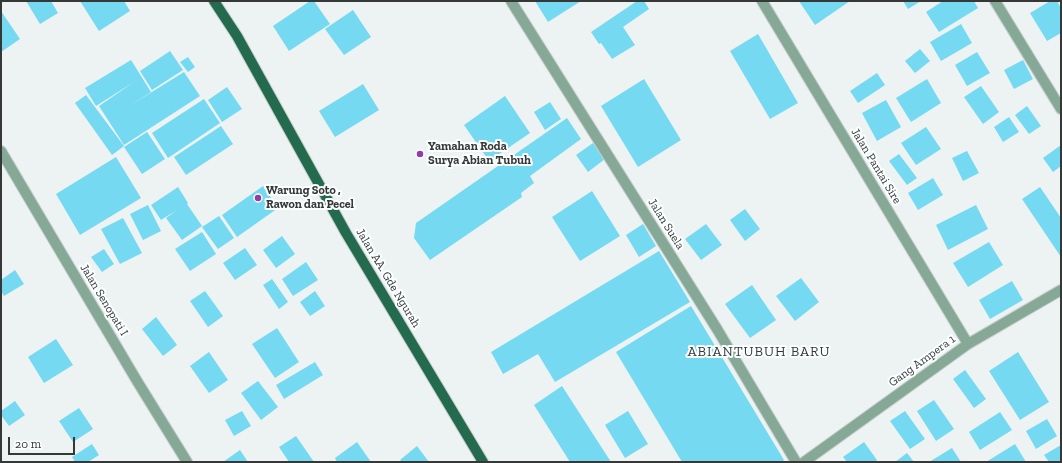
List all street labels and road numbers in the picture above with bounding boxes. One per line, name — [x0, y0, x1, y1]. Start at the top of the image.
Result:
street label: Jalan Pantai Sire — [848, 126, 904, 206]
street label: Jalan Suela — [645, 196, 687, 252]
street label: Jalan AA. Gde Ngurah — [353, 226, 423, 330]
street label: Jalan Senopati I — [77, 261, 131, 339]
street label: Gang Ampera 1 — [886, 332, 958, 390]

